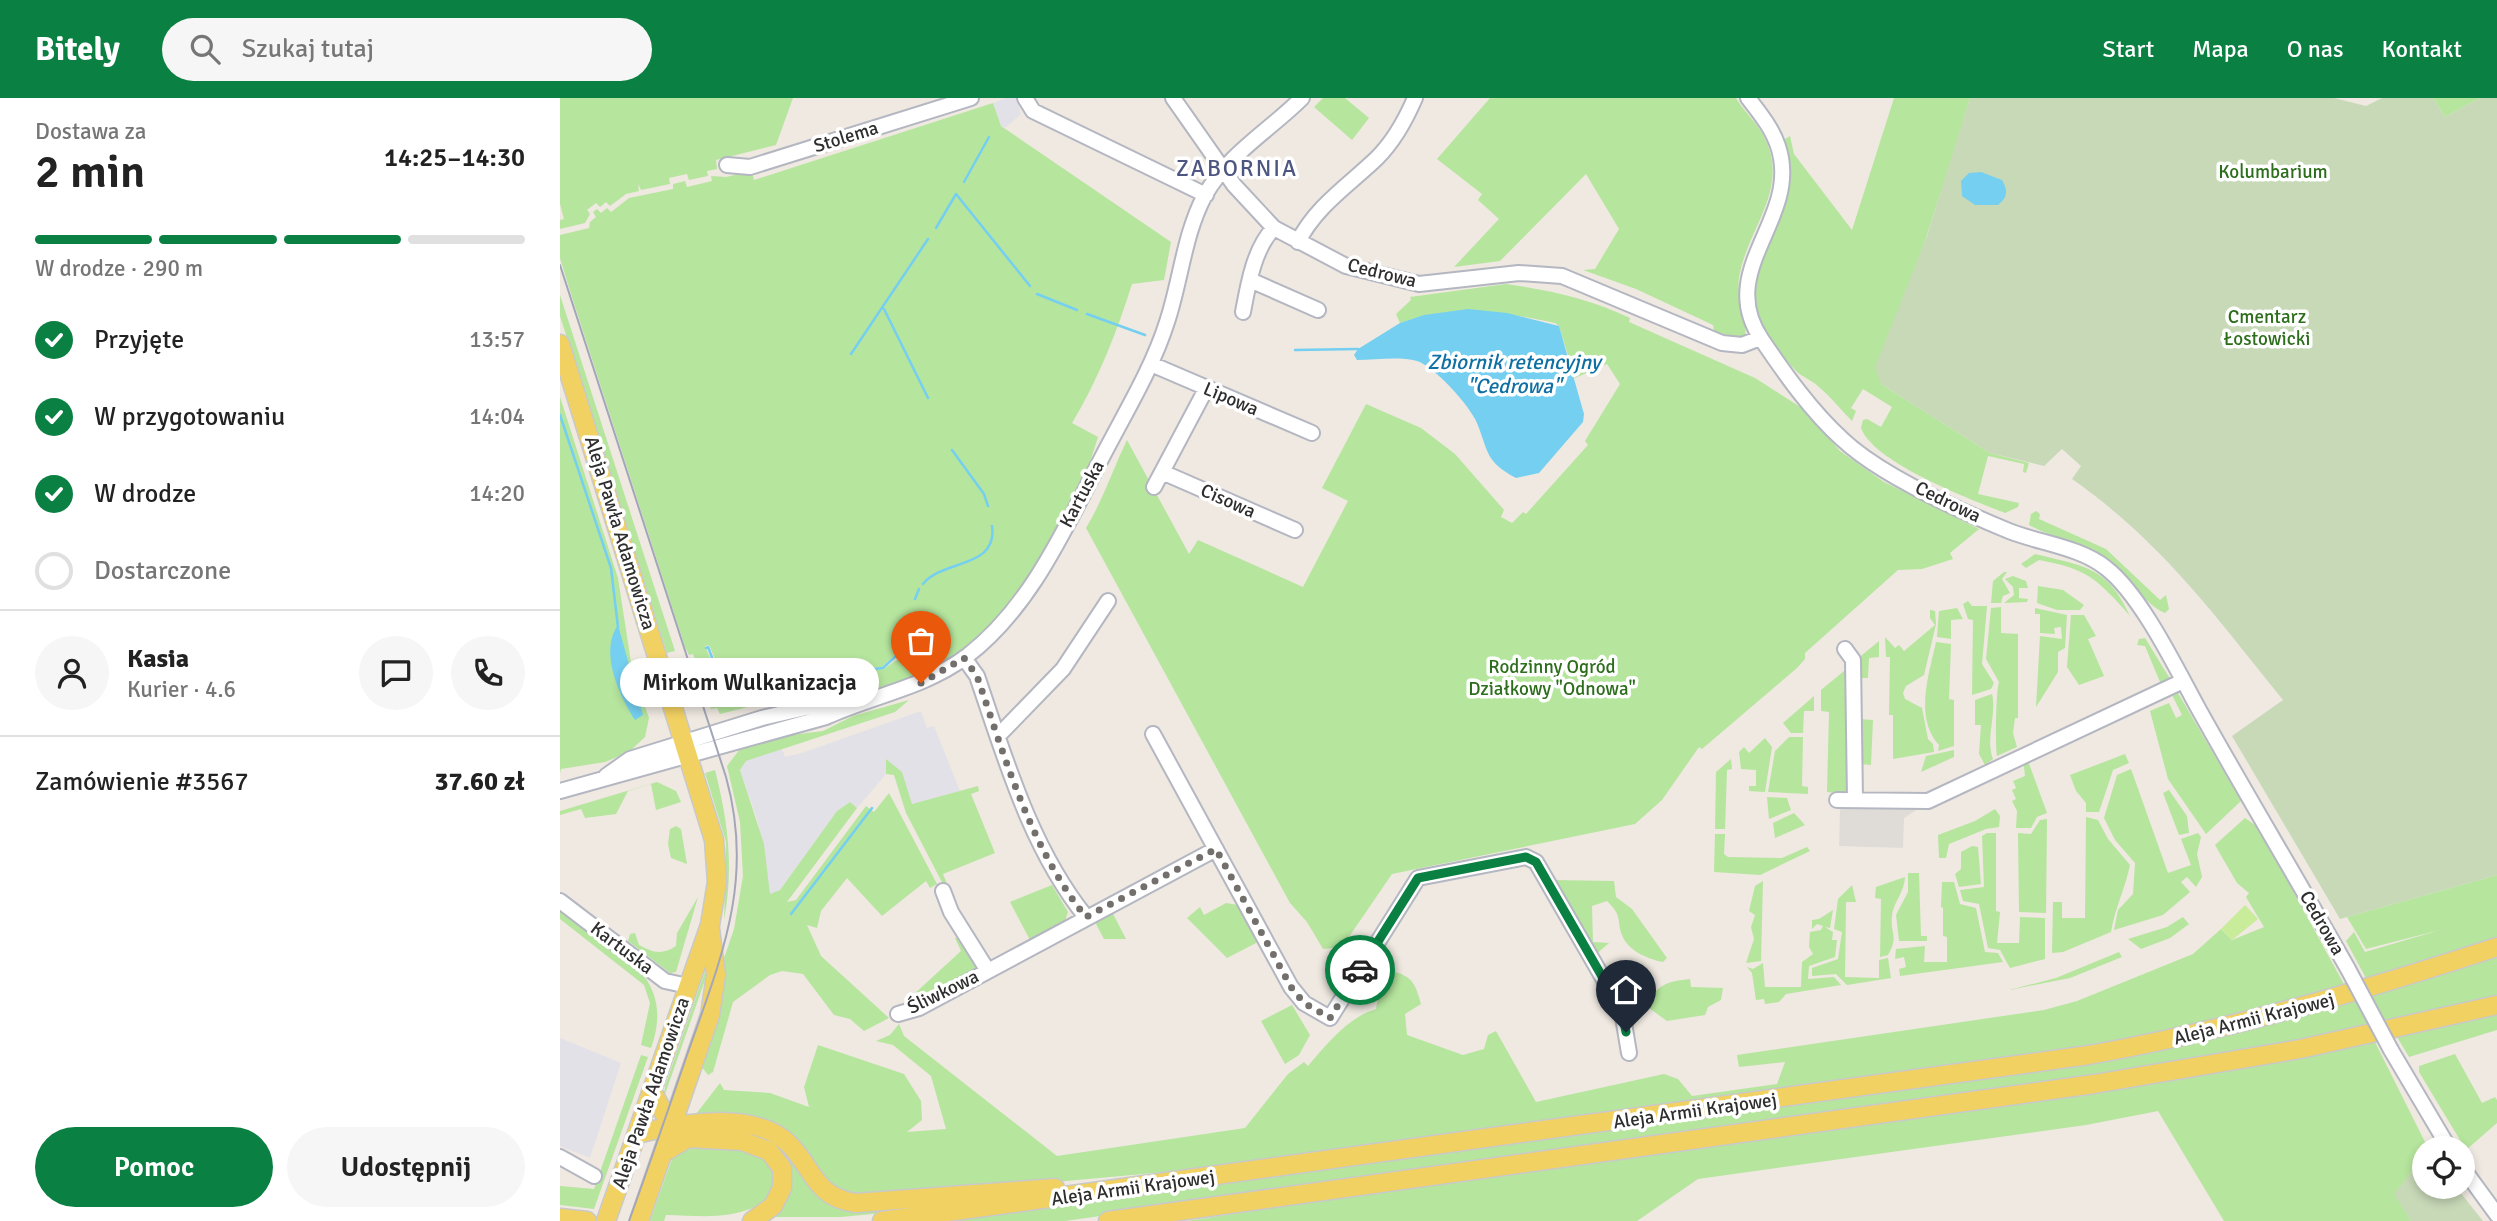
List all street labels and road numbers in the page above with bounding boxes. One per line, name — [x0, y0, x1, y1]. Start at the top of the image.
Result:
street label: Stolema — [811, 116, 881, 158]
street label: Cedrowa — [1345, 253, 1419, 293]
street label: Lipowa — [1200, 377, 1262, 421]
street label: Aleja Pawła Adamowicza — [579, 433, 661, 633]
street label: Kartuska — [1054, 456, 1110, 532]
street label: Cedrowa — [1911, 476, 1985, 528]
street label: Cisowa — [1197, 478, 1259, 524]
street label: Cedrowa — [2294, 887, 2350, 959]
street label: Kartuska — [586, 916, 658, 980]
street label: Śliwkowa — [903, 964, 983, 1020]
street label: Aleja Armii Krajowej — [2171, 987, 2337, 1051]
street label: Aleja Pawła Adamowicza — [607, 994, 695, 1192]
street label: Aleja Armii Krajowej — [1612, 1088, 1778, 1134]
street label: Aleja Armii Krajowej — [1050, 1165, 1216, 1211]

